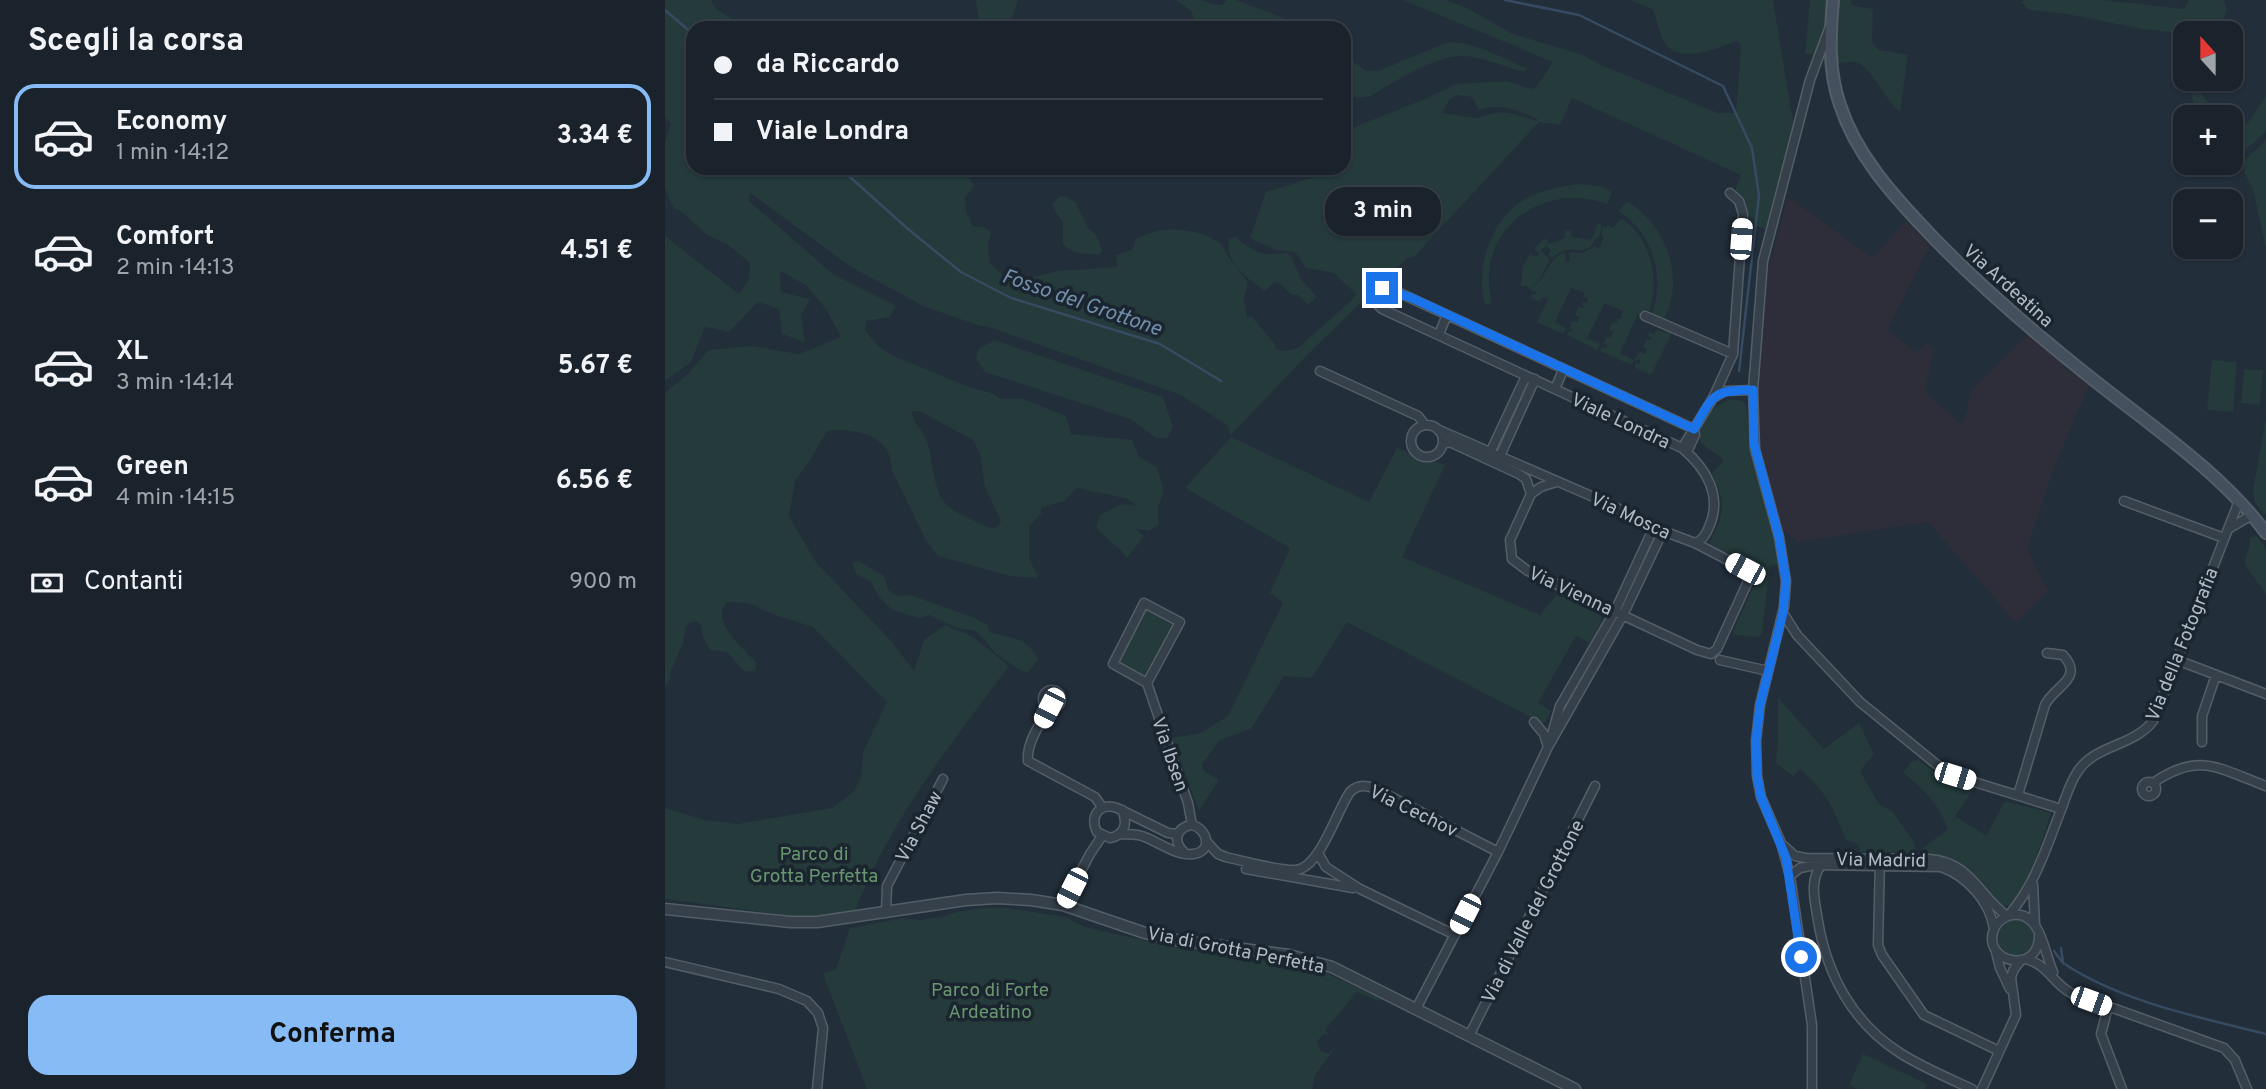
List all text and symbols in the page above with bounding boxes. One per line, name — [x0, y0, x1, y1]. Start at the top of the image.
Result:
north arrow — [2173, 21, 2243, 91]
map controls — [2173, 21, 2243, 259]
text: Scegli la corsa — [28, 22, 244, 62]
text: da Riccardo — [756, 49, 900, 82]
icon: car — [32, 105, 95, 168]
button: + — [2173, 105, 2243, 175]
text: Economy — [116, 106, 227, 139]
text: Viale Londra — [756, 116, 909, 149]
text: 3.34 € — [556, 120, 633, 153]
text: 1 min · 14:12 — [116, 139, 229, 168]
callout: 3 min — [1324, 187, 1440, 236]
button: − — [2173, 189, 2243, 259]
text: 3 min — [1353, 197, 1413, 226]
car — [1730, 217, 1753, 261]
icon: car — [32, 220, 95, 283]
text: Comfort — [116, 221, 214, 254]
text: 4.51 € — [561, 235, 633, 268]
street label: Via Ardeatina — [1957, 240, 2058, 333]
text: 2 min · 14:13 — [116, 254, 235, 283]
water label: Fosso del Grottone — [998, 263, 1166, 344]
route end — [1366, 272, 1398, 304]
icon: car — [32, 335, 95, 398]
text: XL — [116, 336, 148, 369]
text: 5.67 € — [558, 350, 633, 383]
text: 3 min · 14:14 — [116, 369, 234, 398]
street label: Viale Londra — [1567, 388, 1674, 455]
icon: car — [32, 450, 95, 513]
text: Green — [116, 451, 189, 484]
text: 6.56 € — [556, 465, 633, 498]
text: 4 min · 14:15 — [116, 484, 235, 513]
street label: Via Mosca — [1586, 488, 1674, 546]
car — [1722, 550, 1769, 588]
street label: Via Vienna — [1524, 562, 1616, 622]
icon: cash — [28, 564, 66, 602]
street label: Via della Fotografia — [2141, 564, 2225, 725]
text: Contanti — [84, 566, 183, 599]
text: 900 m — [569, 568, 637, 597]
car — [1031, 685, 1068, 731]
street label: Via Ibsen — [1145, 714, 1193, 795]
car — [1932, 760, 1979, 792]
street label: Via Cechov — [1365, 780, 1461, 844]
street label: Via Shaw — [891, 787, 948, 867]
street label: Via di Valle del Grottone — [1477, 816, 1591, 1008]
park label: Parco di Grotta Perfetta — [750, 843, 878, 889]
street label: Via Madrid — [1836, 848, 1926, 874]
car — [1054, 865, 1091, 911]
car — [1447, 891, 1484, 937]
street label: Via di Grotta Perfetta — [1145, 922, 1326, 980]
route start — [1785, 941, 1817, 973]
park label: Parco di Forte Ardeatino — [931, 979, 1049, 1025]
car — [2068, 984, 2115, 1018]
button: Conferma — [28, 995, 637, 1075]

